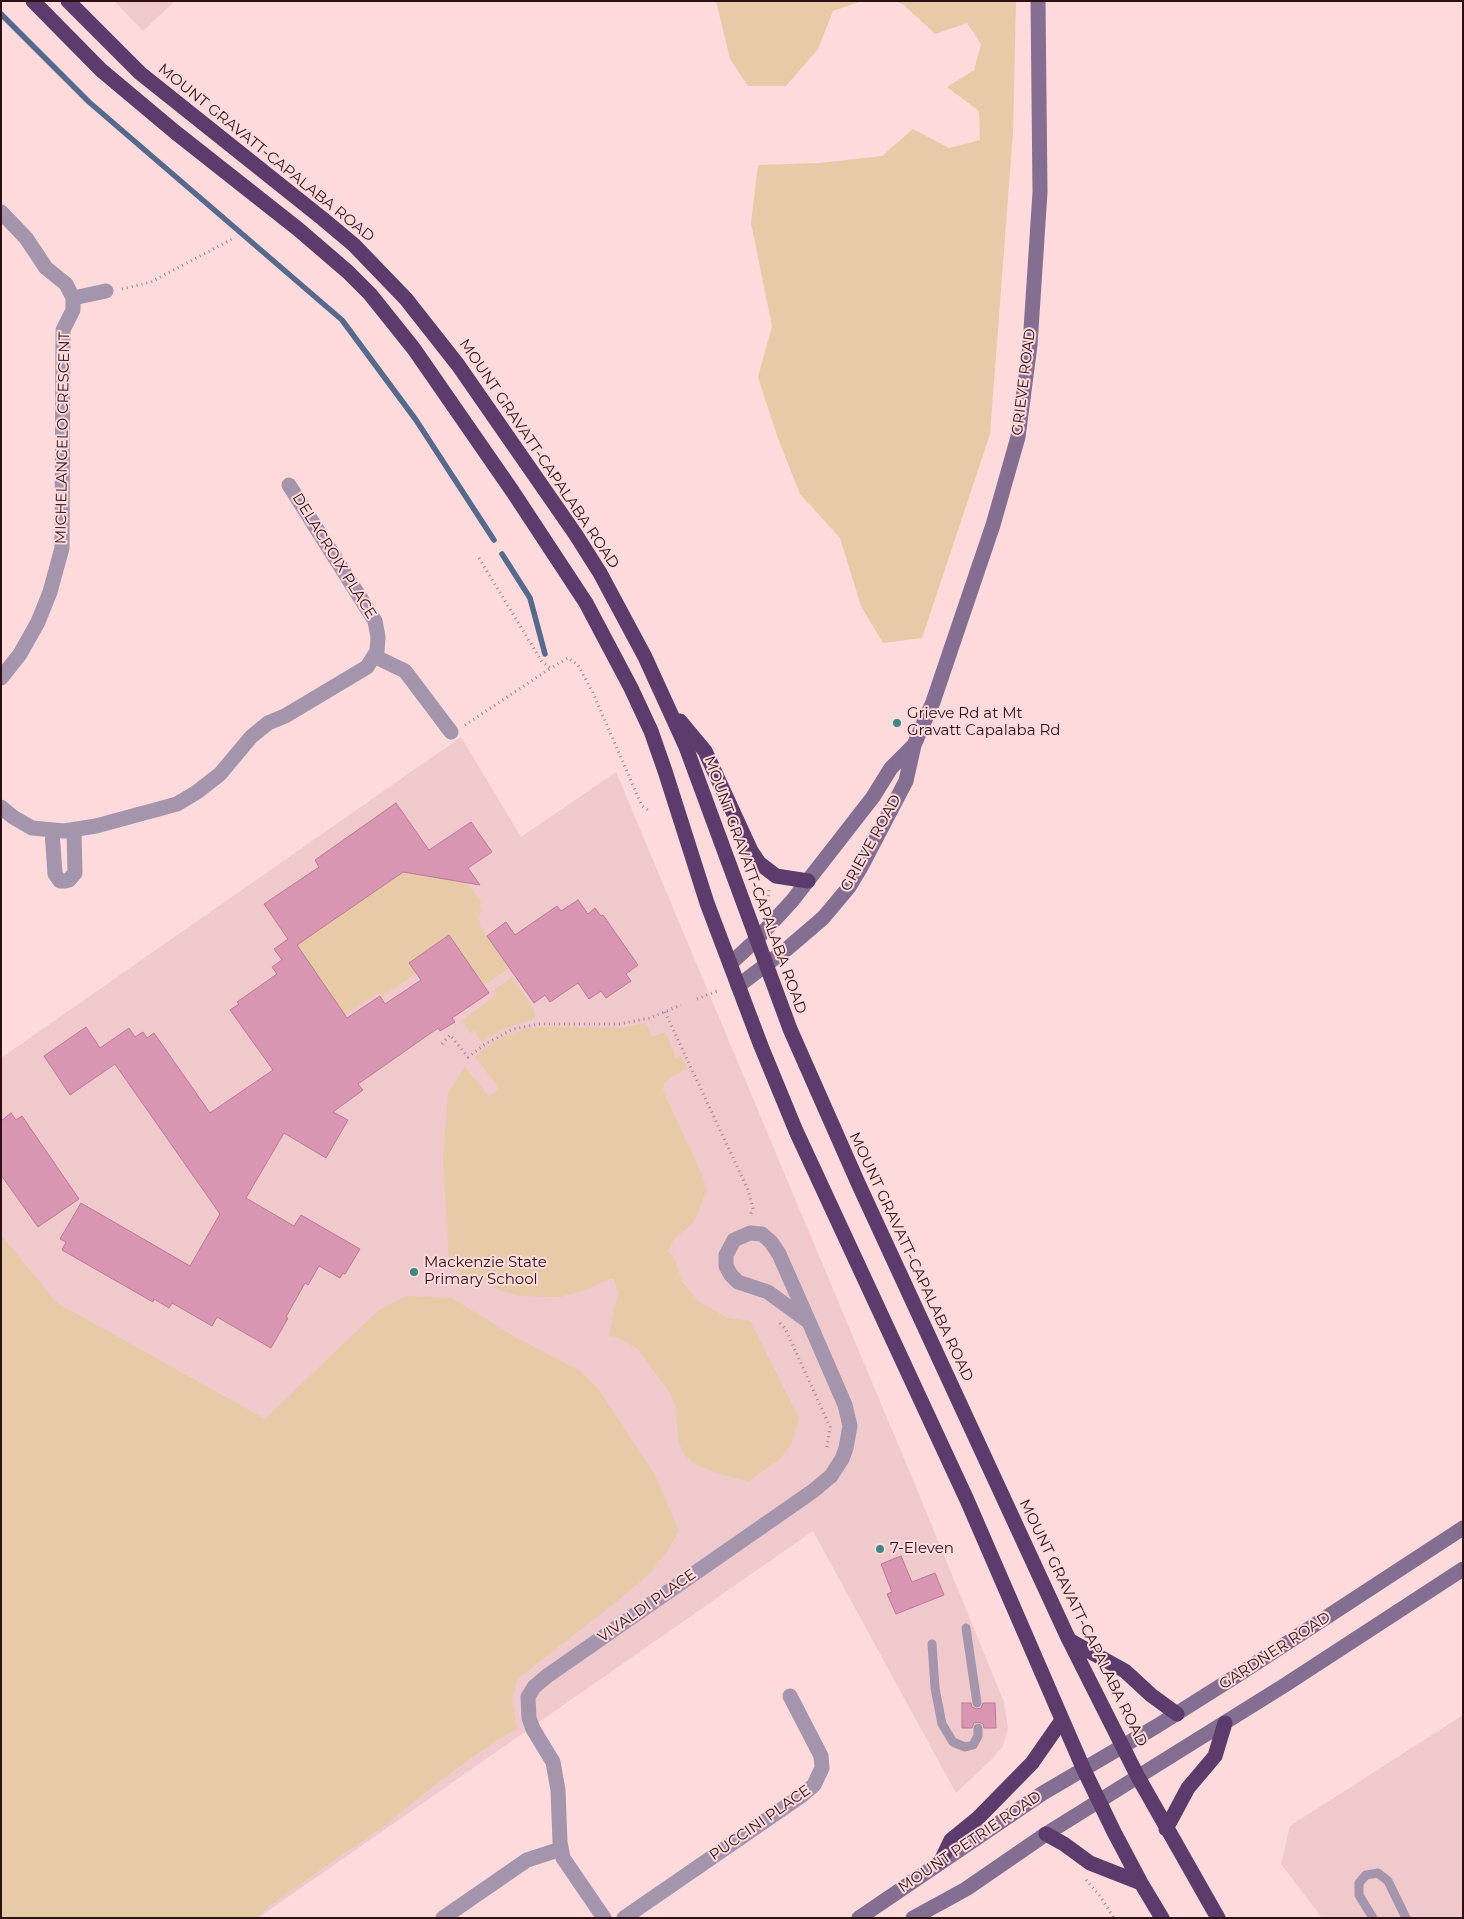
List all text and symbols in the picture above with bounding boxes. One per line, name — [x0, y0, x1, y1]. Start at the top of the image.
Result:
street label: MOUNT GRAVATT-CAPALABA ROAD — [154, 60, 378, 246]
street label: GRIEVE ROAD — [1009, 328, 1039, 436]
street label: MICHELANGELO CRESCENT — [52, 332, 74, 544]
street label: MOUNT GRAVATT-CAPALABA ROAD — [455, 336, 623, 572]
street label: DELACROIX PLACE — [288, 490, 380, 622]
place label: Grieve Rd at Mt Gravatt Capalaba Rd — [907, 705, 1060, 740]
marker: Grieve Rd at Mt Gravatt Capalaba Rd — [891, 717, 903, 729]
street label: MOUNT GRAVATT-CAPALABA ROAD — [700, 754, 810, 1016]
street label: GRIEVE ROAD — [837, 792, 905, 894]
street label: MOUNT GRAVATT-CAPALABA ROAD — [845, 1129, 977, 1385]
place label: Mackenzie State Primary School — [424, 1254, 547, 1289]
marker: Mackenzie State Primary School — [408, 1266, 420, 1278]
street label: MOUNT GRAVATT-CAPALABA ROAD — [1015, 1496, 1151, 1750]
place label: 7-Eleven — [890, 1540, 954, 1558]
marker: 7-Eleven — [874, 1543, 886, 1555]
street label: VIVALDI PLACE — [594, 1565, 700, 1647]
street label: GARDNER ROAD — [1216, 1608, 1334, 1694]
street label: PUCCINI PLACE — [706, 1781, 814, 1865]
street label: MOUNT PETRIE ROAD — [895, 1787, 1045, 1897]

